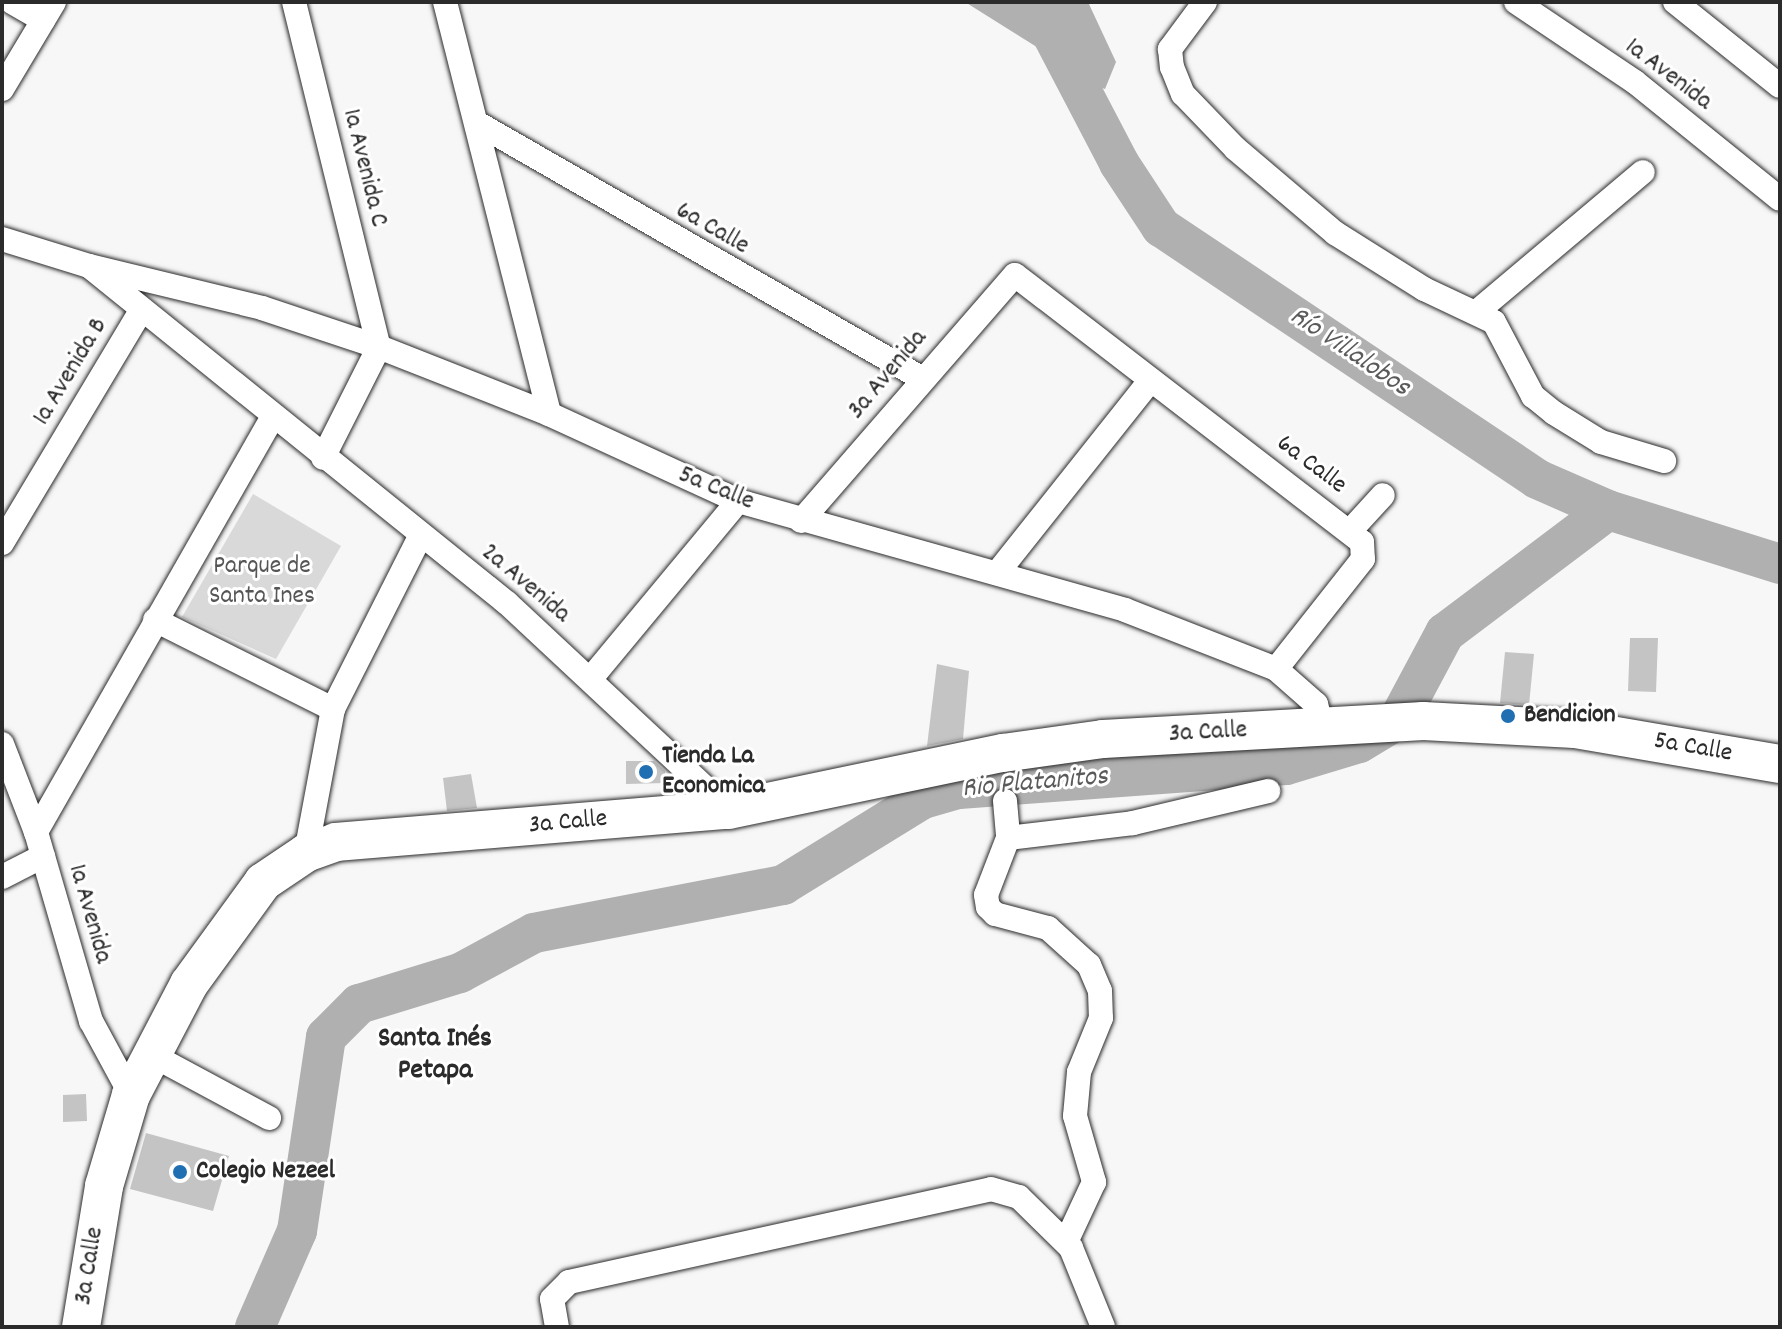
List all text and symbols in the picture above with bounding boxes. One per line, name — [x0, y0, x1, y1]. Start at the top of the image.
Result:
street label: 1a Avenida — [1618, 32, 1718, 118]
street label: 1a Avenida C — [334, 106, 394, 230]
street label: 6a Calle — [670, 196, 754, 262]
water label: Río Villalobos — [1282, 300, 1416, 406]
street label: 1a Avenida B — [27, 313, 115, 431]
street label: 3a Avenida — [842, 324, 934, 426]
street label: 6a Calle — [1270, 429, 1352, 501]
street label: 5a Calle — [674, 460, 758, 518]
street label: 2a Avenida — [474, 538, 576, 630]
park label: Parque de Santa Ines — [209, 551, 315, 612]
place label: Bendicion — [1524, 700, 1616, 732]
marker: Bendicion — [1499, 707, 1517, 725]
street label: 3a Calle — [1168, 715, 1248, 751]
street label: 5a Calle — [1651, 726, 1735, 770]
place label: Tienda La Economica — [662, 741, 765, 802]
water label: Rio Platanitos — [961, 761, 1109, 807]
marker: Tienda La Economica — [637, 763, 655, 781]
street label: 3a Calle — [528, 804, 608, 842]
street label: 1a Avenida — [60, 861, 118, 967]
district label: Santa Inés Petapa — [378, 1023, 492, 1089]
place label: Colegio Nezeel — [196, 1156, 335, 1188]
marker: Colegio Nezeel — [171, 1163, 189, 1181]
street label: 3a Calle — [68, 1225, 112, 1307]

